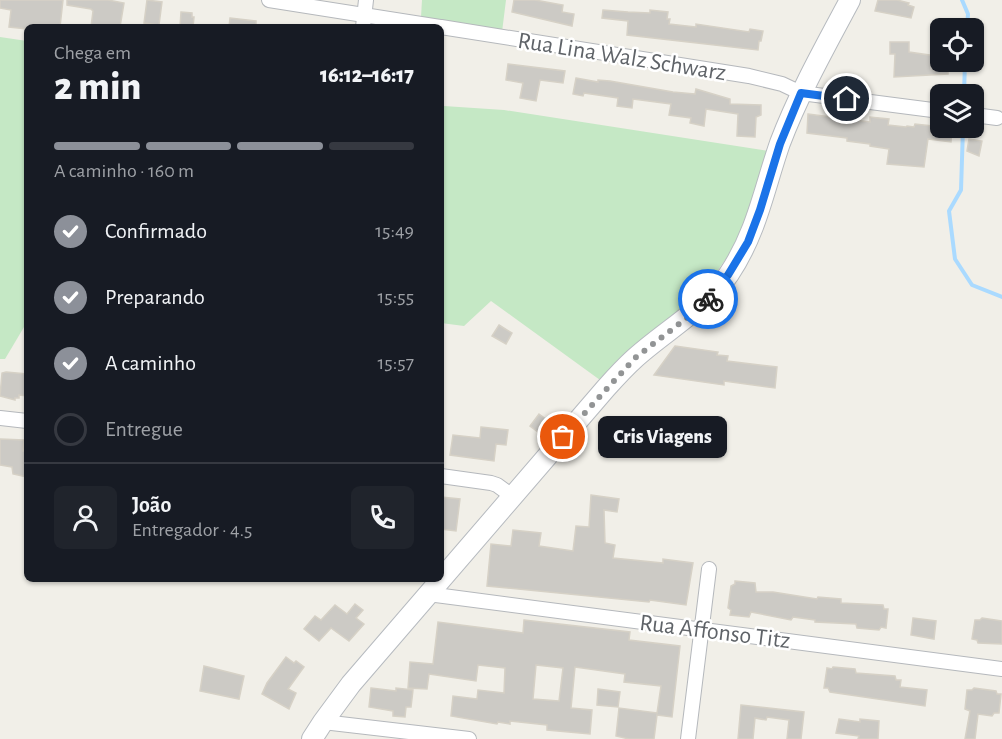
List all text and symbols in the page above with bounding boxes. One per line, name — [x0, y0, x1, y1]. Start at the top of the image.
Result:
map controls — [930, 18, 984, 138]
button: locate — [930, 18, 984, 72]
street label: Rua Lina Walz Schwarz — [516, 29, 728, 85]
text: Chega em — [54, 43, 131, 63]
text: 16:12–16:17 — [320, 64, 414, 86]
text: 2 min — [54, 68, 141, 107]
pin — [821, 73, 872, 124]
icon: home — [830, 82, 863, 115]
button: layers — [930, 84, 984, 138]
text: A caminho · 160 m — [54, 161, 194, 181]
icon: check — [54, 215, 87, 248]
text: Confirmado — [105, 220, 207, 242]
text: 15:49 — [375, 221, 414, 241]
courier — [678, 269, 738, 329]
icon: check — [54, 281, 87, 314]
icon: bike — [692, 283, 725, 316]
text: Preparando — [105, 286, 205, 308]
text: 15:55 — [377, 287, 414, 307]
icon: check — [54, 347, 87, 380]
text: A caminho — [105, 352, 196, 374]
text: 15:57 — [377, 353, 414, 373]
pin — [537, 411, 588, 462]
callout: Cris Viagens — [599, 416, 728, 458]
text: Entregue — [105, 418, 183, 440]
icon: bag — [546, 420, 579, 453]
text: Cris Viagens — [613, 427, 712, 447]
button: person — [54, 486, 117, 549]
button: phone — [351, 486, 414, 549]
text: João — [132, 494, 171, 516]
text: Entregador · 4.5 — [132, 520, 252, 540]
street label: Rua Affonso Titz — [638, 611, 792, 653]

